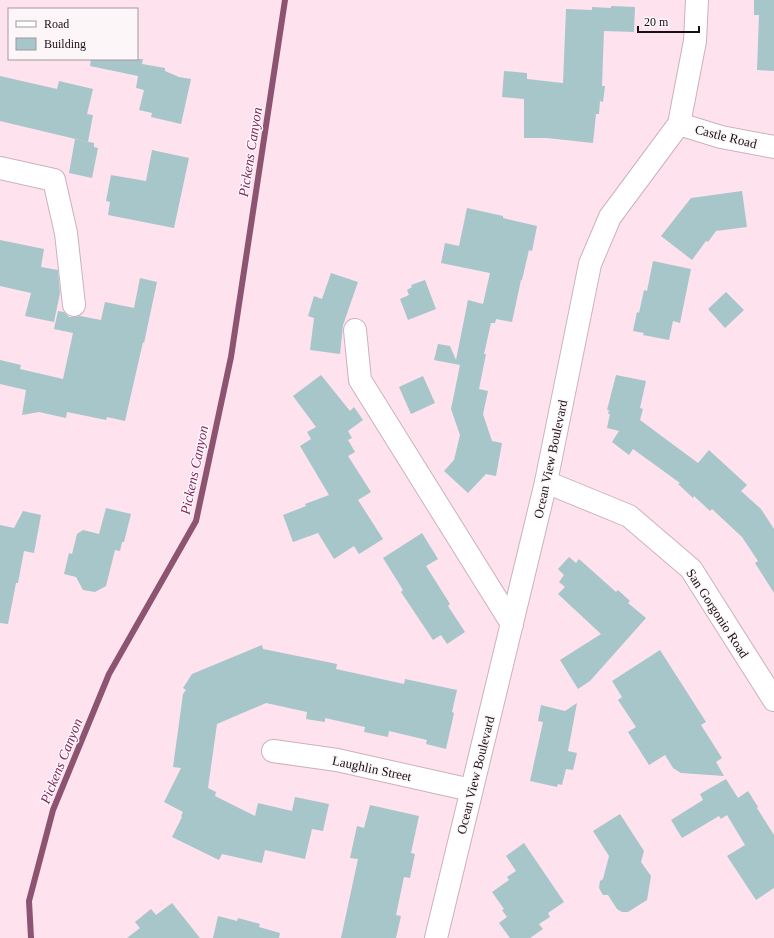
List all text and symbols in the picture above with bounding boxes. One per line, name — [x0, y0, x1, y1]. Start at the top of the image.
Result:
legend — [8, 8, 138, 60]
scale bar — [638, 8, 699, 34]
text: 20 m — [644, 15, 669, 29]
text: Road — [44, 17, 69, 31]
text: Building — [44, 37, 86, 51]
water label: Pickens Canyon — [236, 106, 265, 199]
street label: Castle Road — [693, 122, 759, 152]
street label: Ocean View Boulevard — [531, 398, 571, 520]
water label: Pickens Canyon — [178, 424, 211, 517]
street label: San Gorgonio Road — [683, 566, 752, 661]
street label: Ocean View Boulevard — [454, 714, 498, 836]
water label: Pickens Canyon — [37, 716, 85, 807]
street label: Laughlin Street — [331, 753, 413, 784]

